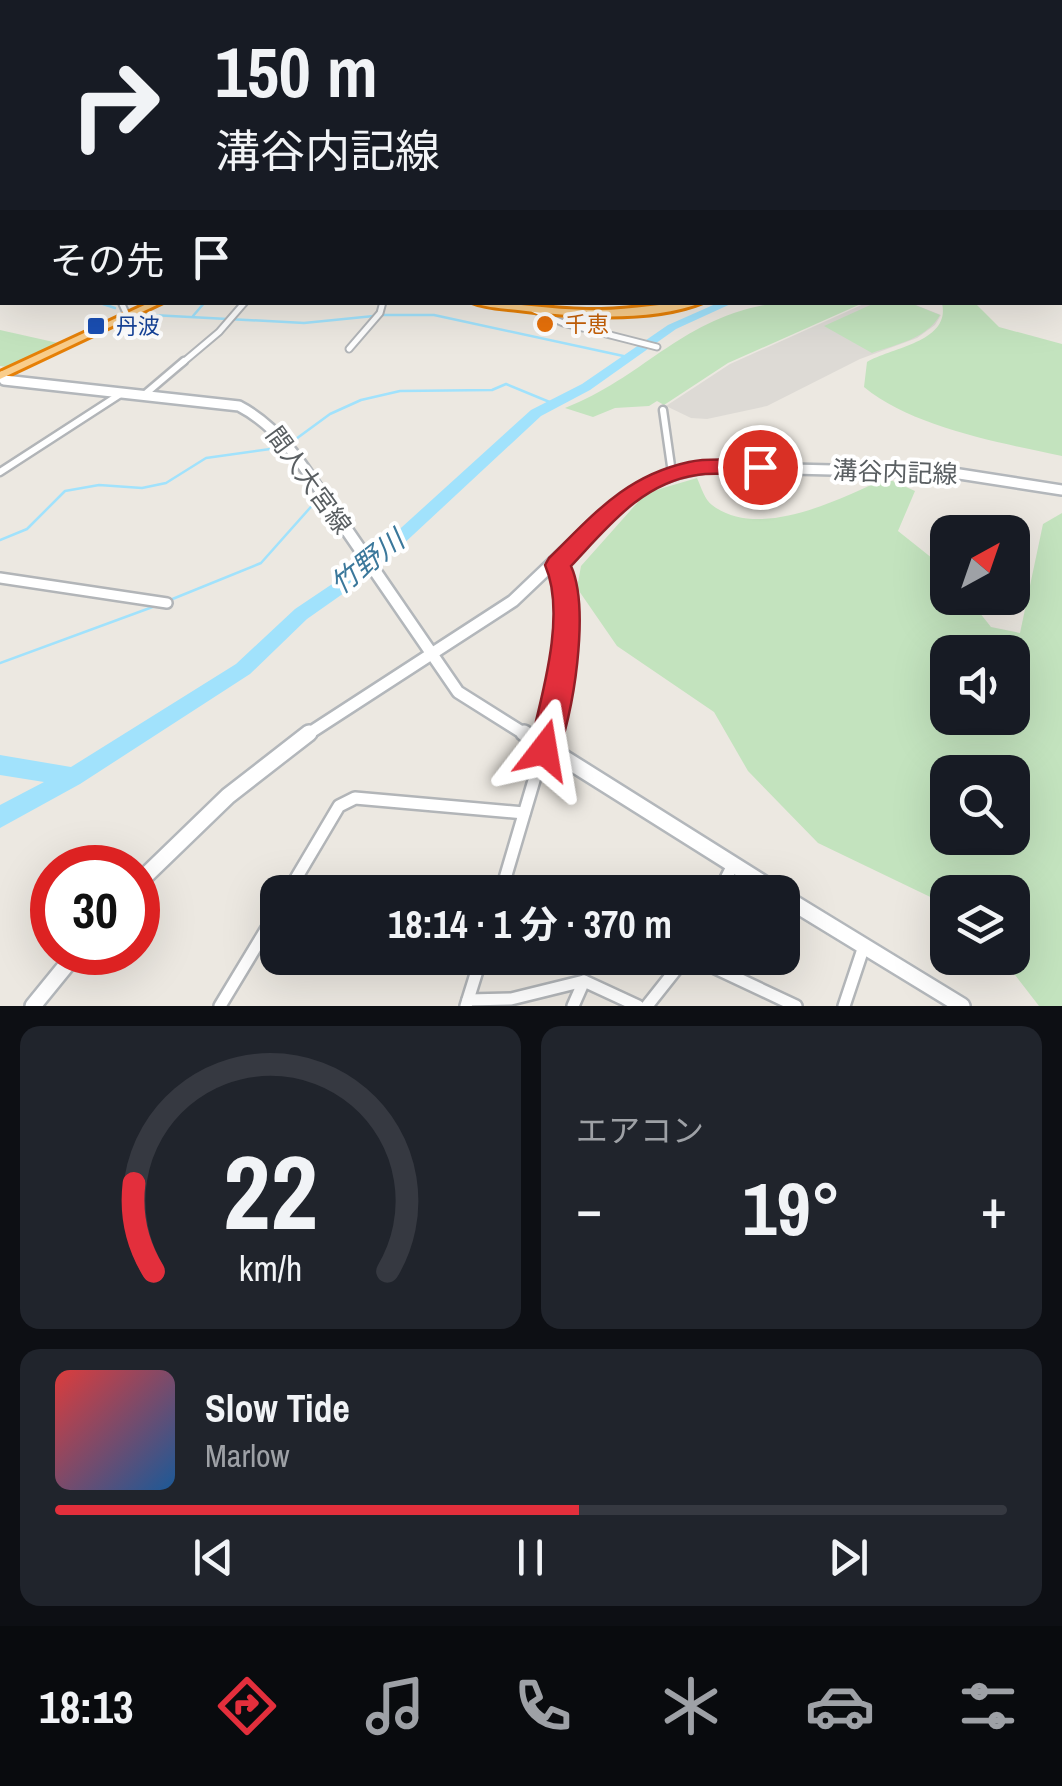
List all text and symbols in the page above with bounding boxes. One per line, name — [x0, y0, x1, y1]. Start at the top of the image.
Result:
text: 150 m — [215, 25, 378, 119]
icon: right — [50, 40, 180, 170]
text: 溝谷内記線 — [215, 120, 440, 181]
icon: arrive — [184, 230, 239, 285]
text: その先 — [50, 235, 164, 286]
place label: 千恵 — [565, 309, 609, 339]
place label: 丹波 — [116, 311, 160, 341]
marker: 千恵 — [534, 313, 556, 335]
marker: 丹波 — [85, 315, 107, 337]
street label: 間人大宮線 — [259, 419, 359, 541]
pin — [718, 425, 803, 510]
icon: arrive — [733, 440, 788, 495]
street label: 溝谷内記線 — [832, 453, 958, 491]
north arrow — [930, 515, 1030, 615]
map controls — [930, 515, 1030, 975]
water label: 竹野川 — [322, 519, 414, 603]
button: sound — [930, 635, 1030, 735]
position arrow — [492, 698, 596, 802]
button: search — [930, 755, 1030, 855]
speed limit sign: 30 — [30, 845, 160, 975]
button: layers — [930, 875, 1030, 975]
text: 18:14 · 1 分 · 370 m — [388, 899, 672, 950]
text: エアコン — [576, 1109, 704, 1152]
text: 22 — [223, 1121, 318, 1261]
text: 19° — [742, 1157, 841, 1258]
text: − — [576, 1171, 602, 1245]
text: + — [981, 1171, 1007, 1245]
text: km/h — [239, 1244, 302, 1292]
text: Slow Tide — [205, 1383, 350, 1434]
text: Marlow — [205, 1434, 290, 1477]
icon: previous — [186, 1530, 241, 1585]
icon: pause — [503, 1530, 558, 1585]
icon: next — [821, 1530, 876, 1585]
icon: directions — [212, 1671, 282, 1741]
icon: music — [360, 1671, 430, 1741]
icon: phone — [508, 1671, 578, 1741]
icon: climate — [656, 1671, 726, 1741]
icon: car — [805, 1671, 875, 1741]
icon: filters — [953, 1671, 1023, 1741]
text: 18:13 — [39, 1676, 133, 1737]

